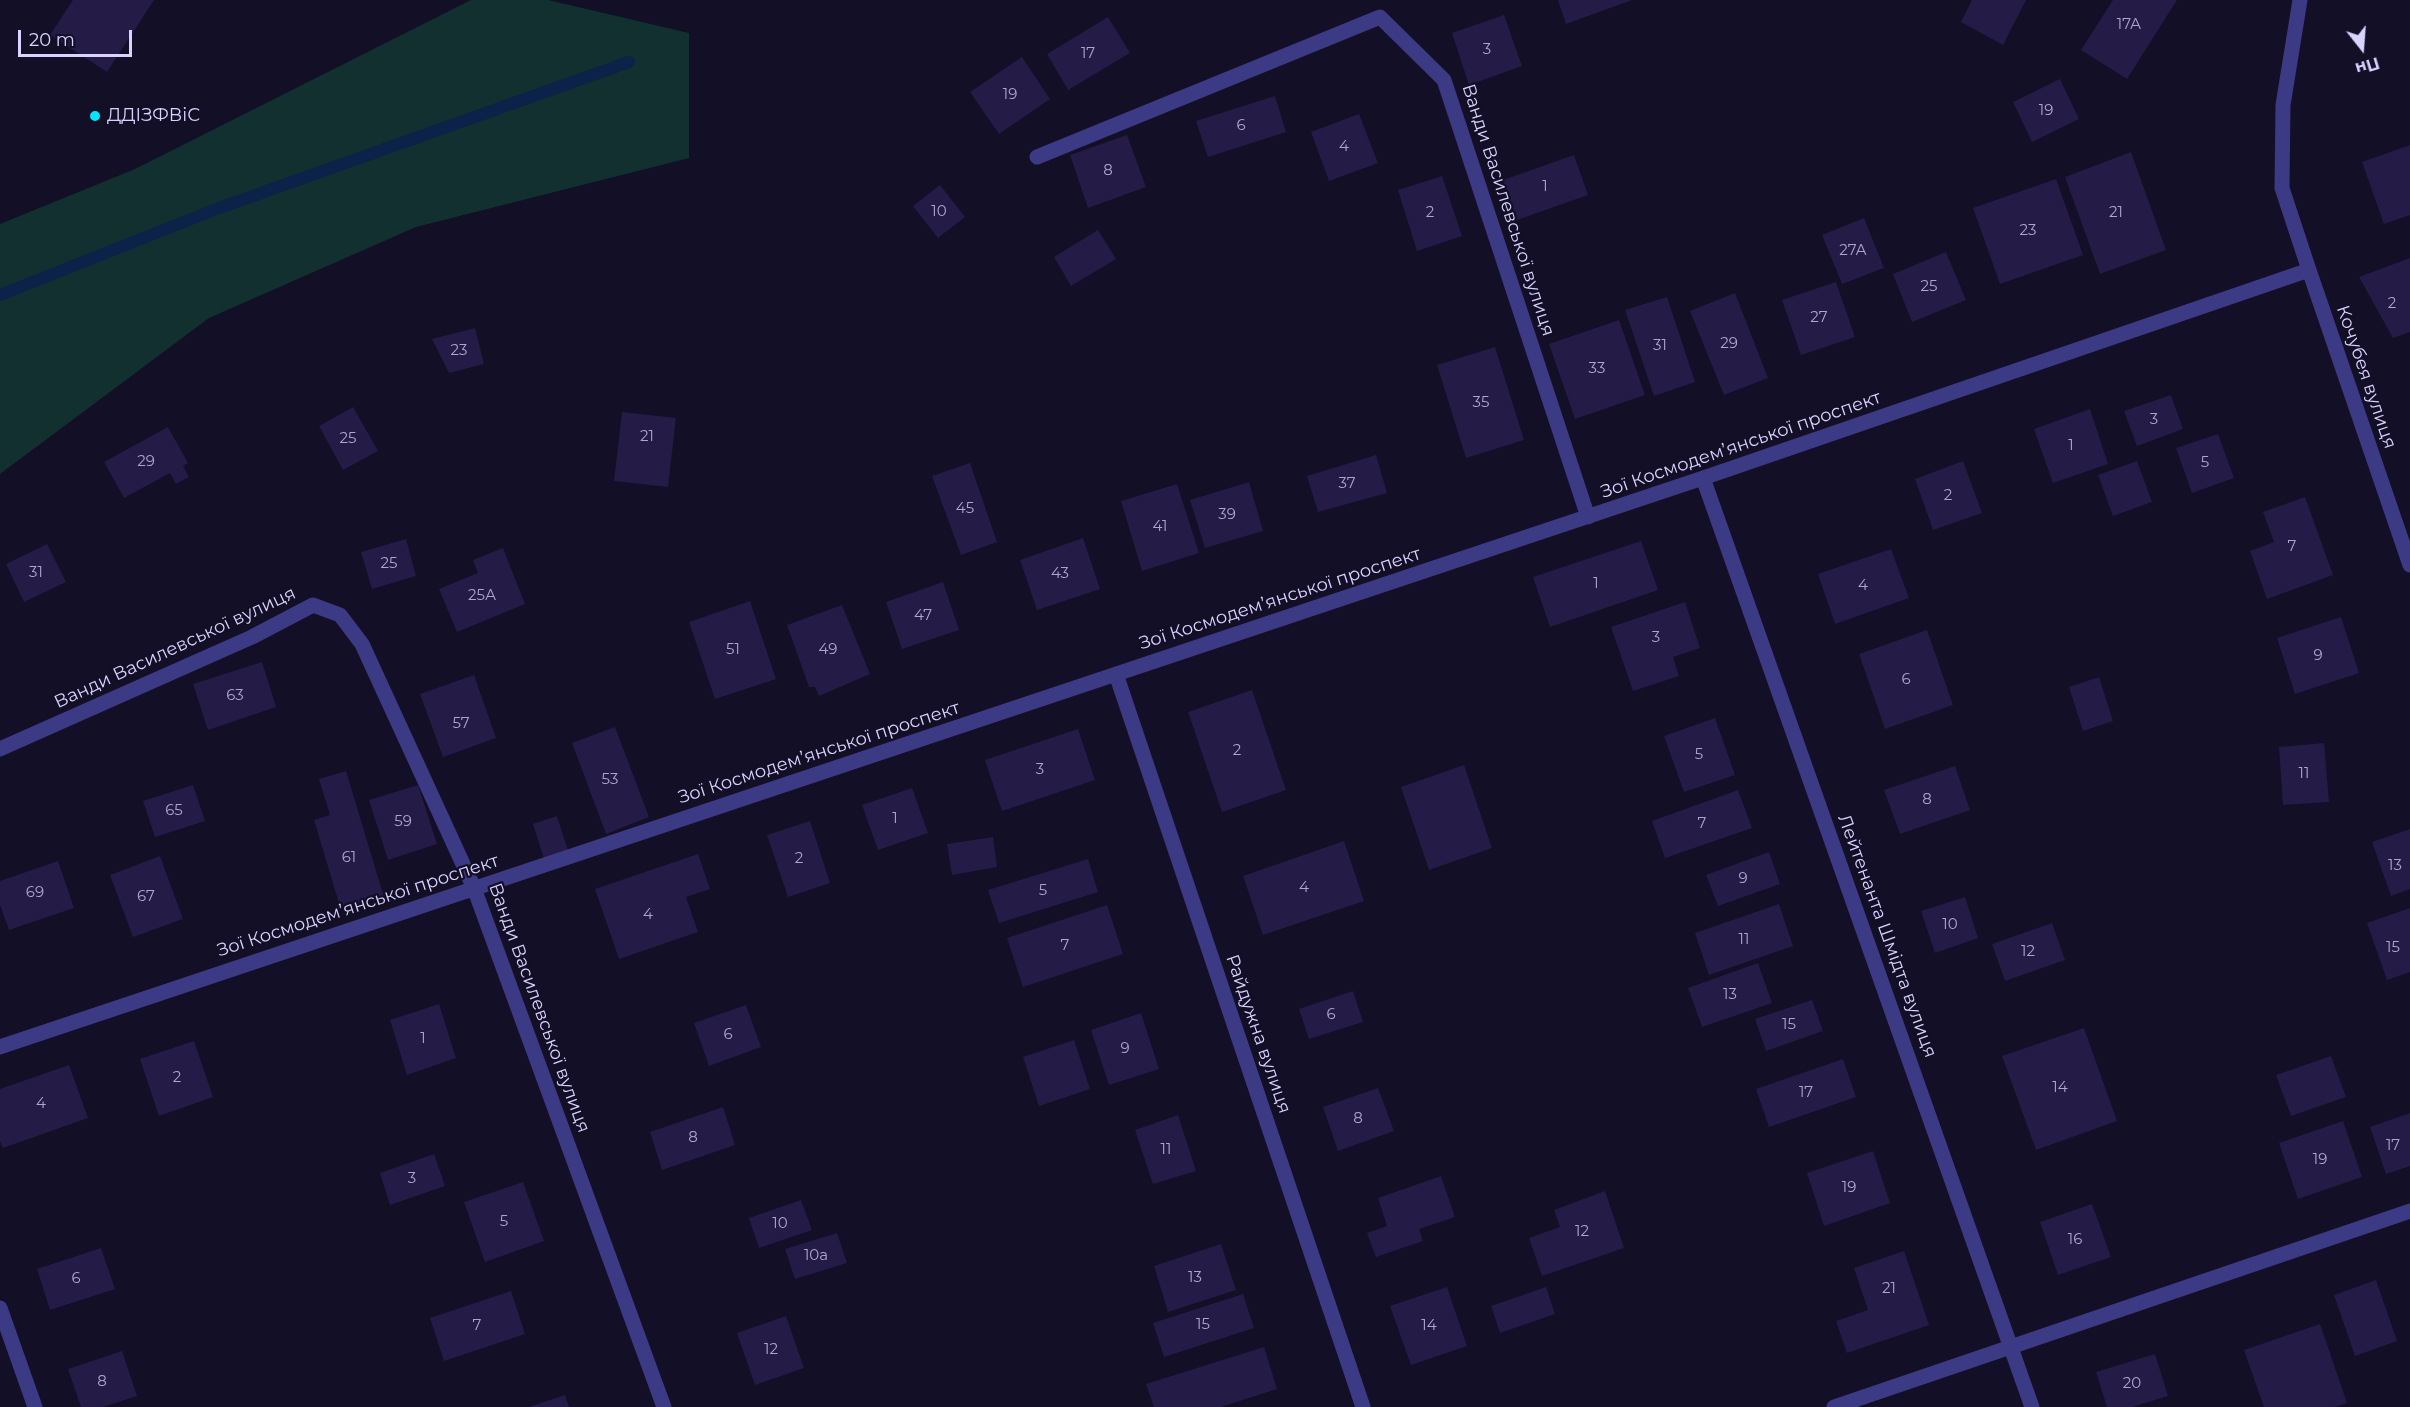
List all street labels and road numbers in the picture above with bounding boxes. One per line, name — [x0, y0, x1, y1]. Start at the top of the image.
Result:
street label: Ванди Василевської вулиця — [1457, 81, 1559, 339]
street label: Кочубея вулиця — [2331, 303, 2401, 451]
street label: Зої Космодем’янської проспект — [1598, 387, 1884, 503]
street label: Зої Космодем’янської проспект — [1136, 543, 1424, 655]
street label: Ванди Василевської вулиця — [51, 582, 299, 714]
street label: Зої Космодем’янської проспект — [675, 697, 963, 809]
street label: Лейтенанта Шмідта вулиця — [1833, 811, 1941, 1061]
street label: Зої Космодем’янської проспект — [214, 850, 502, 962]
street label: Ванди Василевської вулиця — [484, 880, 594, 1136]
street label: Райдужна вулиця — [1221, 952, 1295, 1116]

